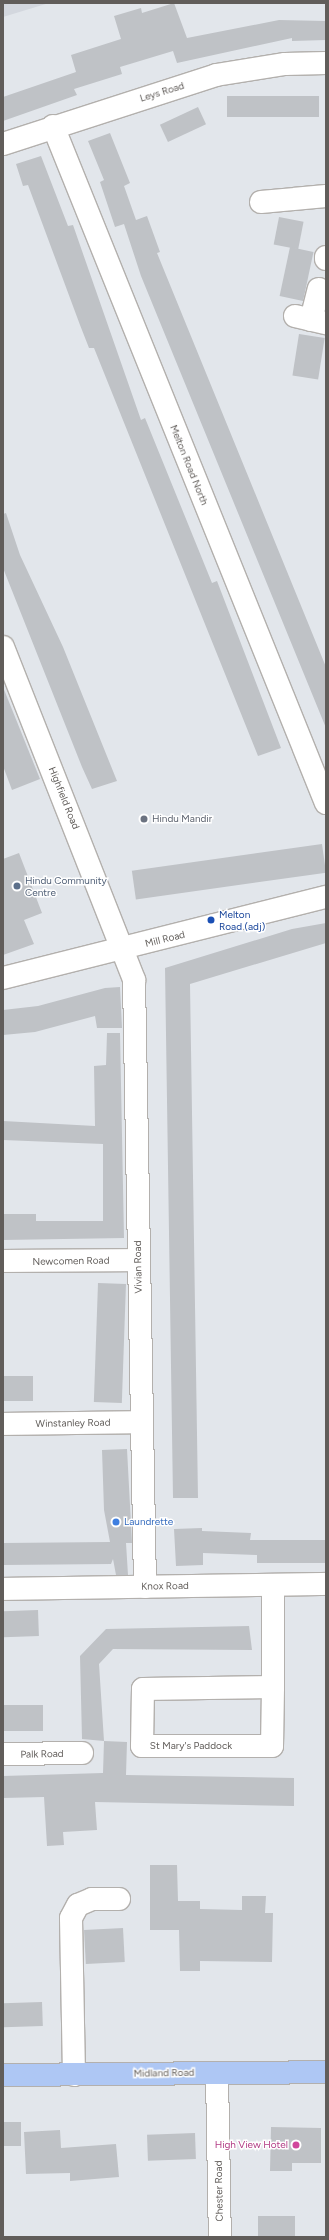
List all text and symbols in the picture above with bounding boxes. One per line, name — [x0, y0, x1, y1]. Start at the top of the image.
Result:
street label: Leys Road — [138, 80, 186, 104]
street label: Melton Road North — [167, 423, 211, 507]
street label: Highfield Road — [46, 765, 82, 831]
place label: Hindu Mandir — [152, 813, 212, 825]
marker: Hindu Mandir — [139, 814, 149, 824]
place label: Hindu Community Centre — [25, 874, 107, 898]
marker: Hindu Community Centre — [12, 881, 22, 891]
place label: Melton Road (adj) — [219, 908, 265, 932]
marker: Melton Road (adj) — [206, 915, 216, 925]
street label: Mill Road — [144, 928, 186, 950]
street label: Vivian Road — [132, 1240, 144, 1294]
street label: Newcomen Road — [32, 1254, 110, 1268]
street label: Winstanley Road — [35, 1416, 111, 1430]
place label: Laundrette — [124, 1516, 173, 1528]
marker: Laundrette — [111, 1517, 121, 1527]
street label: Knox Road — [141, 1580, 189, 1592]
street label: St Mary's Paddock — [150, 1740, 232, 1752]
street label: Palk Road — [20, 1748, 64, 1760]
street label: Midland Road — [133, 2066, 195, 2080]
place label: High View Hotel — [215, 2139, 288, 2151]
marker: High View Hotel — [291, 2140, 301, 2150]
street label: Chester Road — [212, 2160, 226, 2222]

